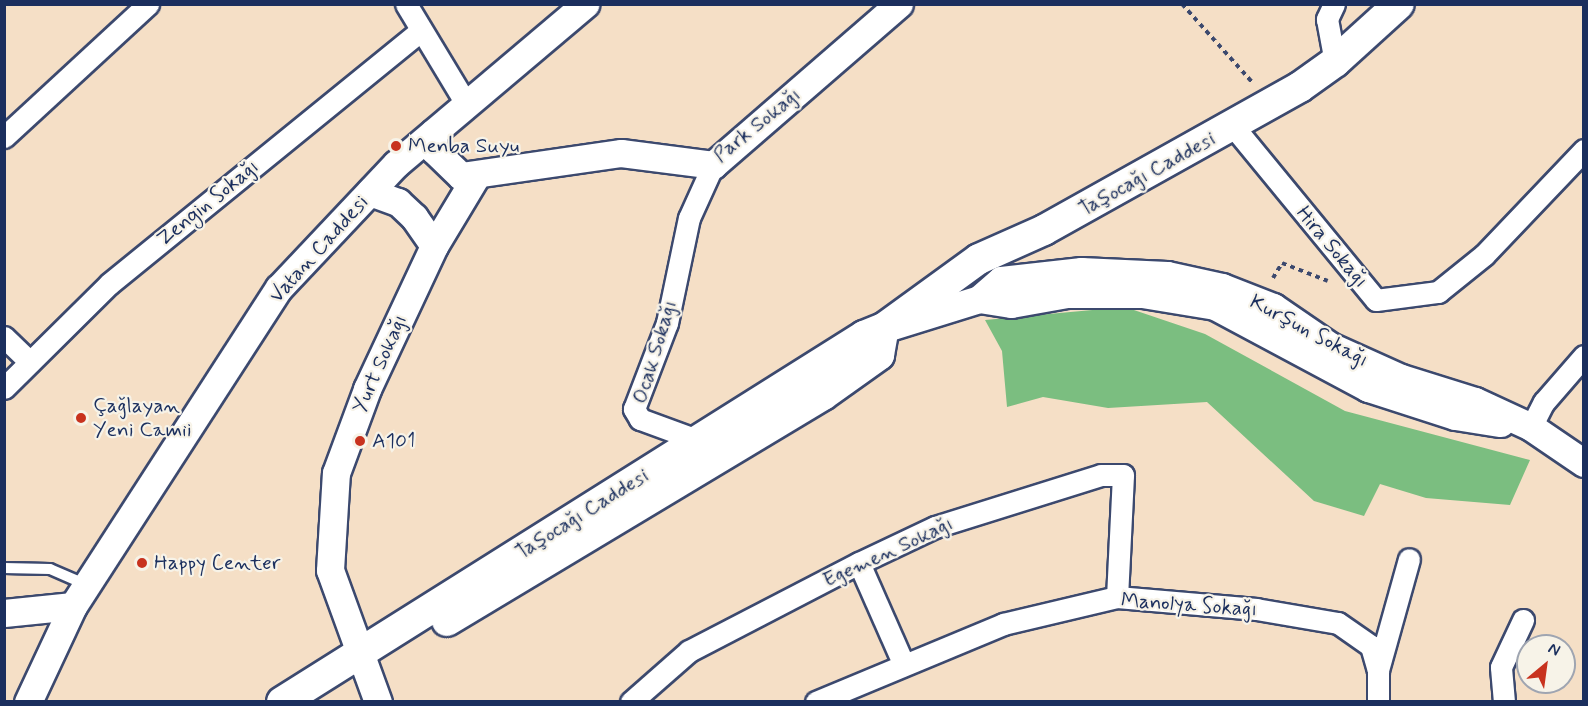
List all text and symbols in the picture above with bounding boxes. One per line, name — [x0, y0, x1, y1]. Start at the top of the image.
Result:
street label: Park Sokağı — [708, 82, 806, 168]
street label: Taşocağı Caddesi — [1074, 126, 1220, 222]
place label: Menba Suyu — [408, 133, 515, 159]
marker: Menba Suyu — [389, 139, 403, 153]
street label: Zengin Sokağı — [151, 154, 265, 252]
street label: Vatan Caddesi — [265, 191, 373, 307]
street label: Hira Sokağı — [1290, 201, 1374, 293]
street label: Kurşun Sokağı — [1245, 289, 1373, 373]
street label: Ocak Sokağı — [627, 297, 683, 407]
street label: Yurt Sokağı — [347, 311, 413, 417]
place label: Çağlayan Yeni Camii — [93, 393, 195, 443]
marker: Çağlayan Yeni Camii — [74, 411, 88, 425]
place label: A101 — [372, 428, 415, 454]
marker: A101 — [353, 434, 367, 448]
street label: Taşocağı Caddesi — [511, 463, 653, 565]
street label: Egemen Sokağı — [819, 511, 957, 593]
place label: Happy Center — [154, 550, 277, 576]
marker: Happy Center — [135, 556, 149, 570]
street label: Manolya Sokağı — [1119, 588, 1259, 622]
north arrow — [1516, 634, 1576, 694]
text: N — [1544, 638, 1564, 661]

